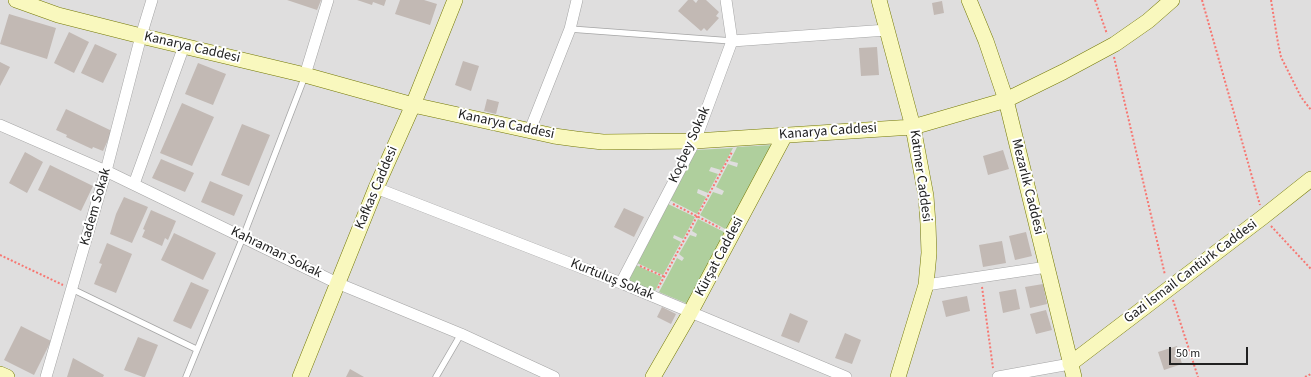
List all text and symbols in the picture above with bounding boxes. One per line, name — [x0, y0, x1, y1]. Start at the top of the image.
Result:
street label: Kanarya Caddesi — [142, 29, 242, 67]
street label: Koçbey Sokak — [666, 104, 714, 186]
street label: Kanarya Caddesi — [456, 107, 556, 143]
street label: Kanarya Caddesi — [779, 120, 877, 144]
street label: Katmer Caddesi — [905, 129, 935, 223]
street label: Mezarlık Caddesi — [1007, 137, 1047, 237]
street label: Kafkas Caddesi — [352, 144, 402, 232]
street label: Kadem Sokak — [77, 166, 115, 248]
street label: Kürşat Caddesi — [692, 214, 748, 300]
street label: Gazi İsmail Cantürk Caddesi — [1121, 216, 1261, 328]
street label: Kahraman Sokak — [228, 224, 324, 282]
street label: Kurtuluş Sokak — [568, 256, 656, 304]
scale bar — [1171, 339, 1250, 365]
text: 50 m — [1176, 345, 1200, 362]

